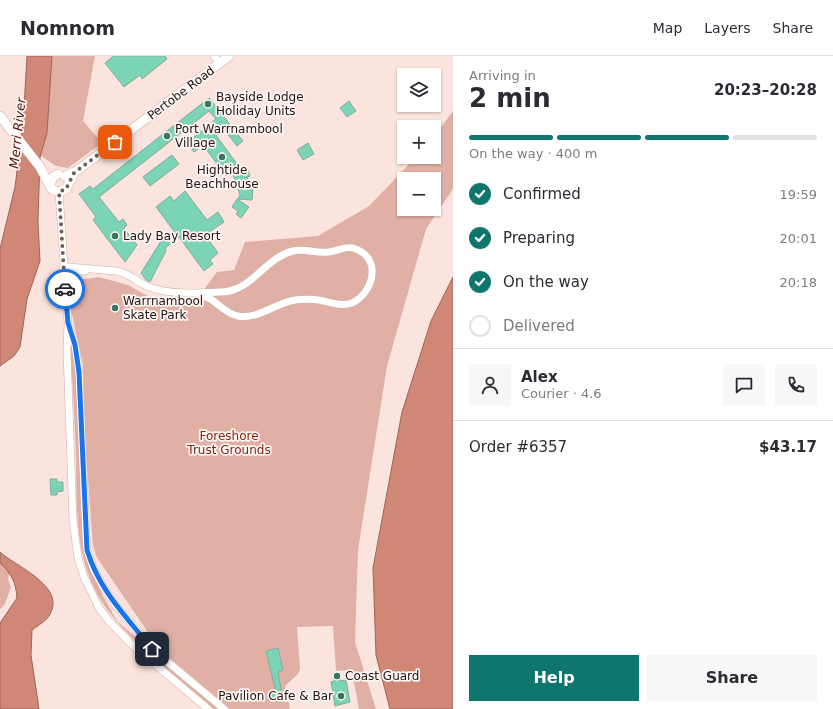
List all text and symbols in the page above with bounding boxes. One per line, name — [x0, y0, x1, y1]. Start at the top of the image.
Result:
text: Nomnom — [20, 17, 115, 39]
text: Map — [653, 20, 682, 36]
text: Layers — [704, 20, 751, 36]
text: Share — [773, 20, 813, 36]
street label: Pertobe Road — [145, 63, 217, 123]
map controls — [397, 68, 441, 216]
button: layers — [397, 68, 441, 112]
text: Arriving in — [469, 68, 536, 83]
text: 20:23–20:28 — [714, 81, 817, 99]
text: 2 min — [469, 83, 551, 113]
place label: Bayside Lodge Holiday Units — [216, 90, 304, 118]
water label: Merri River — [6, 95, 29, 169]
marker: Bayside Lodge Holiday Units — [203, 99, 213, 109]
button: + — [397, 120, 441, 164]
place label: Port Warrnambool Village — [175, 122, 283, 150]
pin — [98, 125, 132, 159]
icon: bag — [104, 131, 126, 153]
marker: Port Warrnambool Village — [162, 131, 172, 141]
text: On the way · 400 m — [469, 146, 597, 161]
marker: Hightide Beachhouse — [217, 152, 227, 162]
place label: Hightide Beachhouse — [185, 163, 259, 191]
button: − — [397, 172, 441, 216]
icon: check — [469, 183, 491, 205]
text: Confirmed — [503, 185, 581, 203]
text: 19:59 — [780, 187, 817, 202]
icon: check — [469, 227, 491, 249]
place label: Lady Bay Resort — [123, 229, 221, 243]
text: Preparing — [503, 229, 575, 247]
marker: Lady Bay Resort — [110, 231, 120, 241]
text: 20:01 — [780, 231, 817, 246]
courier — [45, 269, 85, 309]
icon: check — [469, 271, 491, 293]
text: On the way — [503, 273, 589, 291]
text: 20:18 — [780, 275, 817, 290]
icon: car — [54, 278, 76, 300]
place label: Warrnambool Skate Park — [123, 294, 203, 322]
marker: Warrnambool Skate Park — [110, 303, 120, 313]
text: Delivered — [503, 317, 575, 335]
button: person — [469, 364, 511, 406]
button: chat — [723, 364, 765, 406]
button: phone — [775, 364, 817, 406]
text: Alex — [521, 368, 558, 386]
text: Courier · 4.6 — [521, 386, 602, 401]
park label: Foreshore Trust Grounds — [186, 429, 271, 457]
text: Order #6357 — [469, 438, 567, 456]
text: $43.17 — [759, 438, 817, 456]
pin — [135, 632, 169, 666]
icon: home — [141, 638, 163, 660]
button: Help — [469, 655, 639, 701]
button: Share — [647, 655, 817, 701]
place label: Coast Guard — [345, 669, 419, 683]
marker: Coast Guard — [332, 671, 342, 681]
place label: Pavilion Cafe & Bar — [218, 689, 333, 703]
marker: Pavilion Cafe & Bar — [336, 691, 346, 701]

